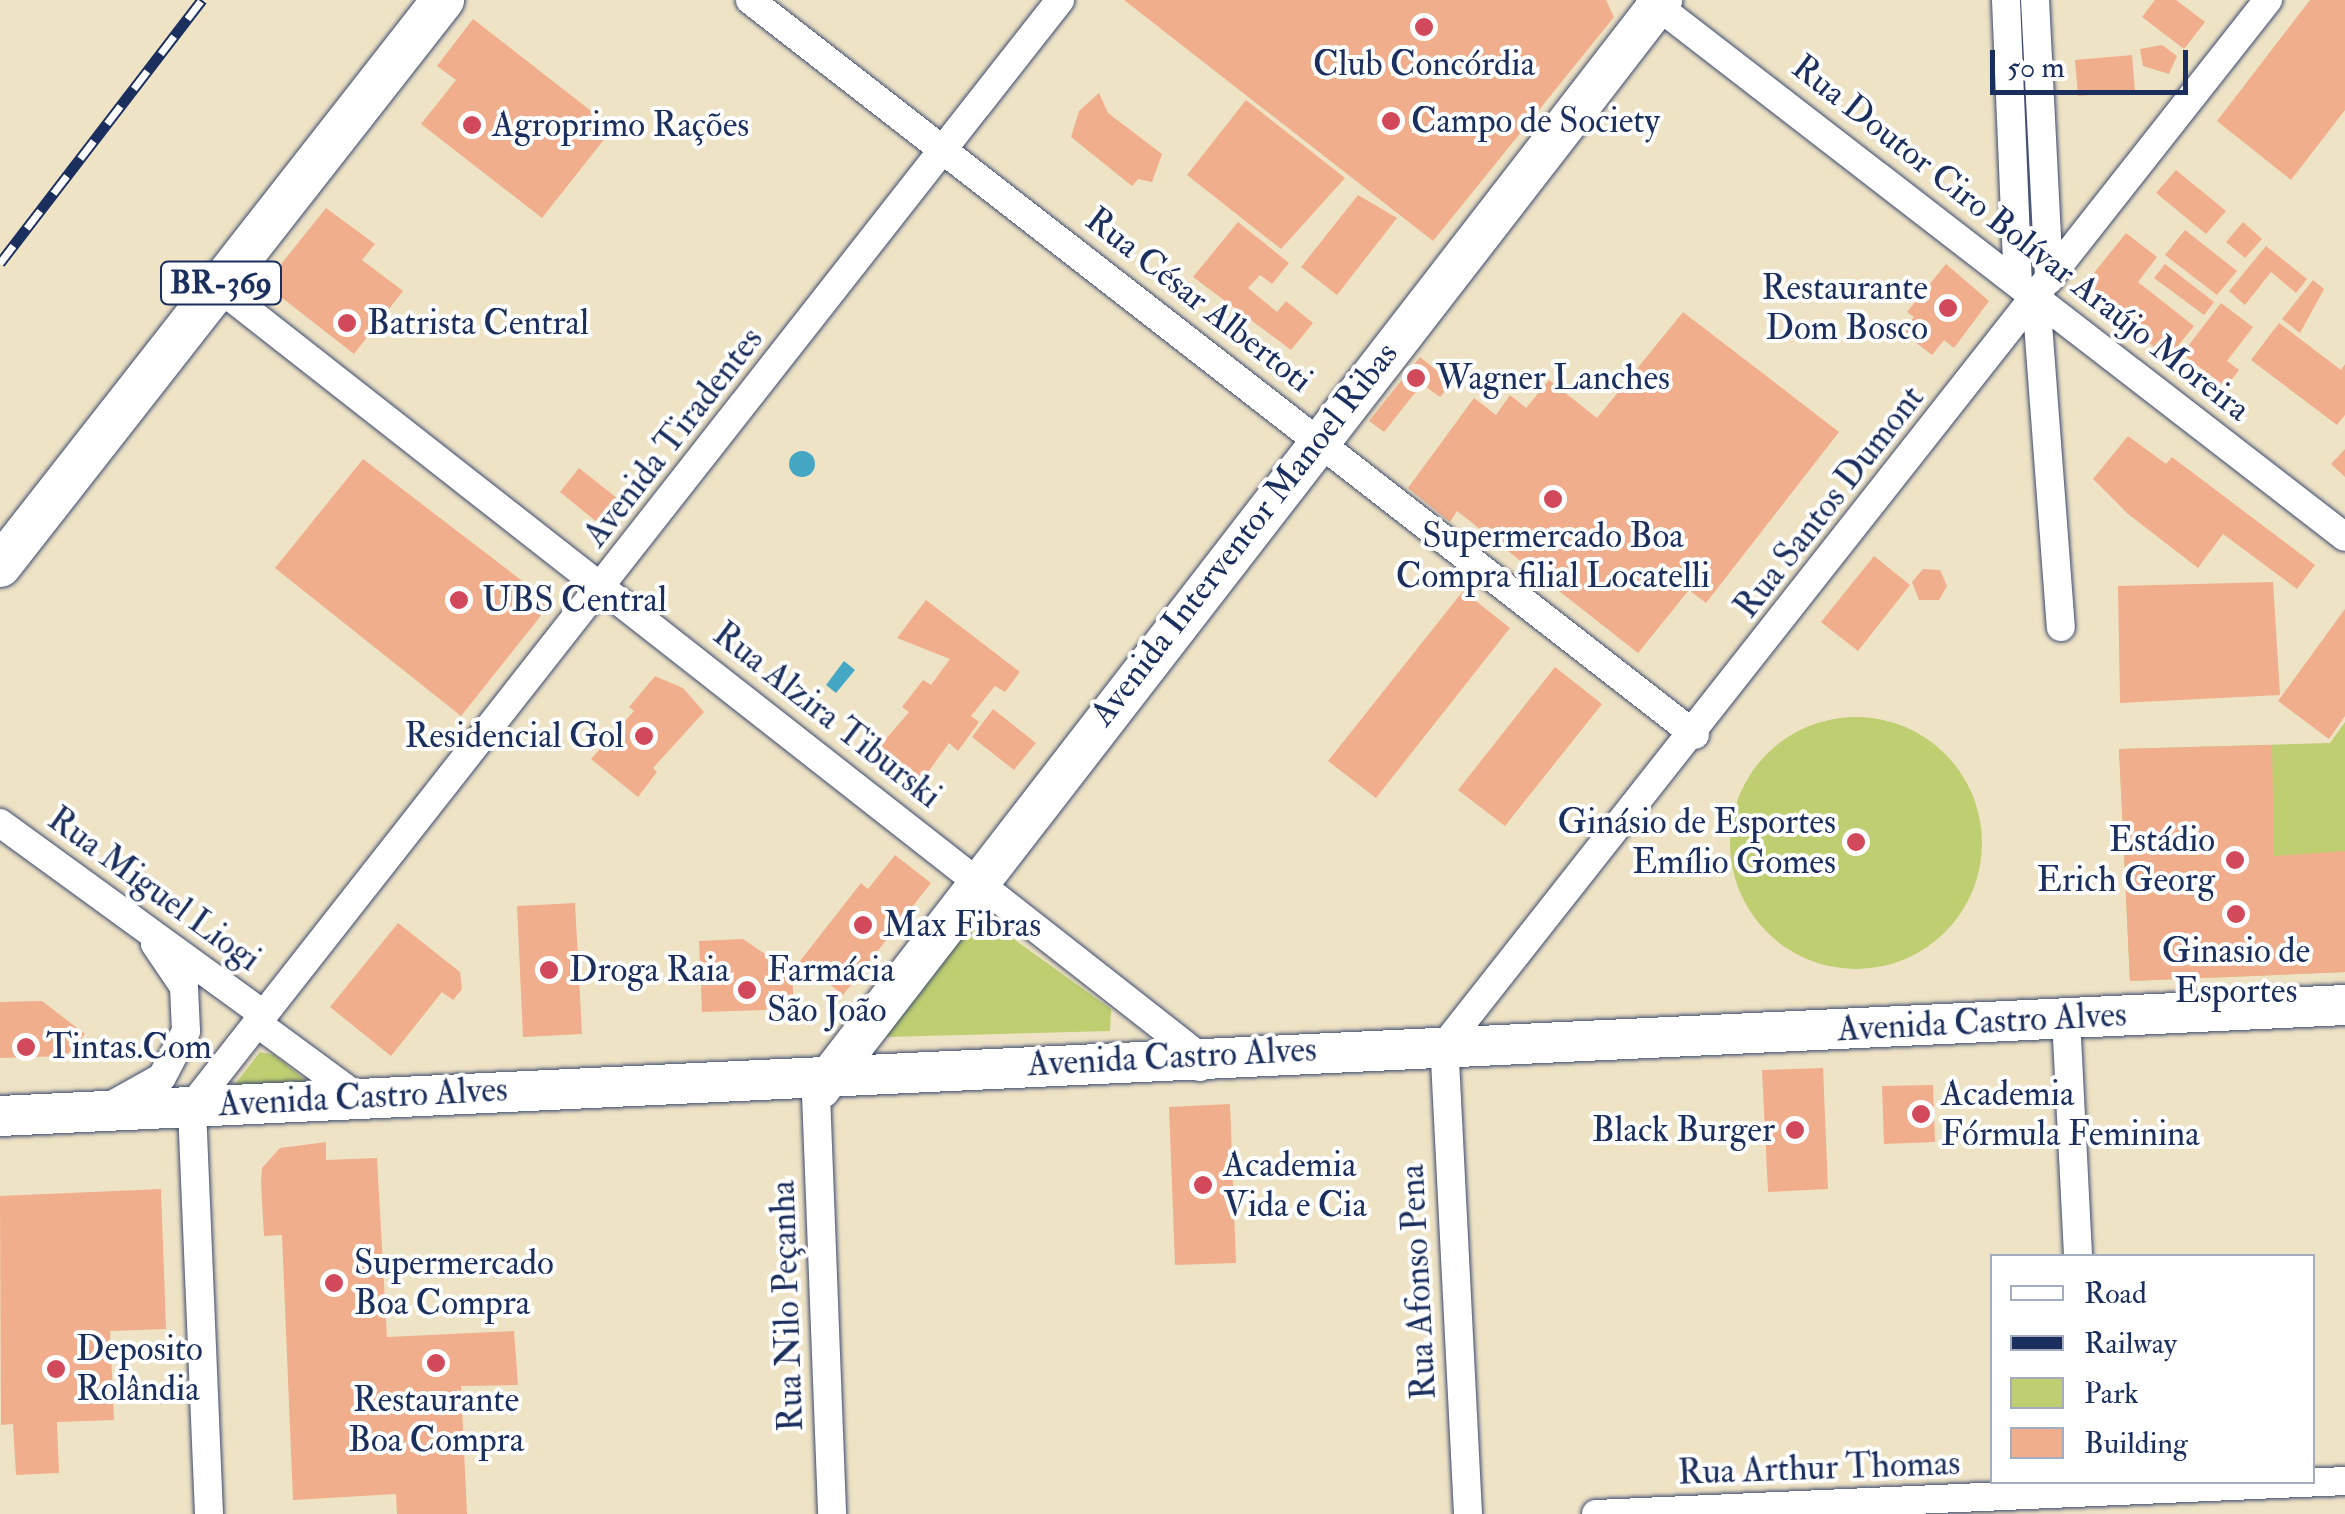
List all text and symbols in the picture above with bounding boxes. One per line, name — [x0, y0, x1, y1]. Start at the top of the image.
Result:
marker: Club Concórdia — [1413, 16, 1435, 38]
scale bar — [1995, 30, 2192, 92]
place label: Club Concórdia — [1313, 43, 1535, 85]
street label: Rua Doutor Ciro Bolívar Araújo Moreira — [1783, 46, 2259, 430]
text: 50 m — [2007, 49, 2065, 86]
place label: Campo de Society — [1411, 100, 1660, 142]
place label: Agroprimo Rações — [492, 104, 749, 146]
marker: Campo de Society — [1380, 110, 1402, 132]
marker: Agroprimo Rações — [461, 114, 483, 136]
street label: Rua César Albertoti — [1077, 198, 1321, 402]
road number: BR-369 — [158, 256, 284, 310]
place label: Restaurante Dom Bosco — [1761, 267, 1928, 349]
marker: Restaurante Dom Bosco — [1937, 297, 1959, 319]
place label: Batrista Central — [367, 302, 589, 344]
marker: Batrista Central — [336, 312, 358, 334]
street label: Avenida Tiradentes — [574, 319, 772, 555]
street label: Avenida Interventor Manoel Ribas — [1081, 334, 1407, 734]
place label: Wagner Lanches — [1436, 357, 1670, 399]
marker: Wagner Lanches — [1405, 367, 1427, 389]
street label: Rua Santos Dumont — [1725, 377, 1933, 627]
marker: Supermercado Boa Compra filial Locatelli — [1542, 488, 1564, 510]
place label: Supermercado Boa Compra filial Locatelli — [1396, 515, 1710, 597]
place label: UBS Central — [482, 579, 667, 621]
marker: UBS Central — [446, 587, 472, 613]
street label: Rua Alzira Tiburski — [705, 613, 949, 817]
place label: Residencial Gol — [404, 715, 624, 757]
marker: Residencial Gol — [633, 725, 655, 747]
street label: Rua Miguel Liogi — [40, 798, 268, 980]
place label: Ginásio de Esportes Emílio Gomes — [1558, 801, 1836, 883]
place label: Estádio Erich Georg — [2037, 819, 2215, 901]
marker: Ginásio de Esportes Emílio Gomes — [1845, 831, 1867, 853]
marker: Estádio Erich Georg — [2224, 849, 2246, 871]
marker: Ginasio de Esportes — [2225, 903, 2247, 925]
place label: Max Fibras — [883, 904, 1041, 946]
marker: Max Fibras — [852, 914, 874, 936]
place label: Ginasio de Esportes — [2162, 930, 2310, 1012]
place label: Droga Raia — [569, 949, 729, 991]
place label: Farmácia São João — [767, 949, 895, 1031]
marker: Droga Raia — [538, 959, 560, 981]
marker: Farmácia São João — [736, 979, 758, 1001]
street label: Avenida Castro Alves — [1836, 993, 2128, 1051]
place label: Tintas.Com — [46, 1026, 212, 1068]
street label: Avenida Castro Alves — [1026, 1028, 1318, 1086]
marker: Tintas.Com — [15, 1036, 37, 1058]
street label: Avenida Castro Alves — [217, 1068, 509, 1126]
place label: Academia Fórmula Feminina — [1941, 1073, 2200, 1155]
marker: Academia Fórmula Feminina — [1910, 1103, 1932, 1125]
place label: Black Burger — [1592, 1109, 1775, 1151]
marker: Black Burger — [1784, 1119, 1806, 1141]
place label: Academia Vida e Cia — [1223, 1144, 1367, 1226]
street label: Rua Afonso Pena — [1391, 1163, 1445, 1401]
marker: Academia Vida e Cia — [1192, 1174, 1214, 1196]
street label: Rua Nilo Peçanha — [762, 1180, 812, 1432]
place label: Supermercado Boa Compra — [354, 1242, 554, 1324]
legend — [1990, 1254, 2315, 1484]
marker: Supermercado Boa Compra — [323, 1272, 345, 1294]
text: Road — [2084, 1275, 2147, 1312]
text: Railway — [2084, 1325, 2177, 1362]
place label: Deposito Rolândia — [76, 1328, 203, 1410]
marker: Restaurante Boa Compra — [425, 1352, 447, 1374]
marker: Deposito Rolândia — [45, 1358, 67, 1380]
text: Park — [2084, 1375, 2139, 1412]
place label: Restaurante Boa Compra — [348, 1379, 524, 1461]
text: Building — [2084, 1425, 2188, 1462]
street label: Rua Arthur Thomas — [1677, 1442, 1961, 1494]

